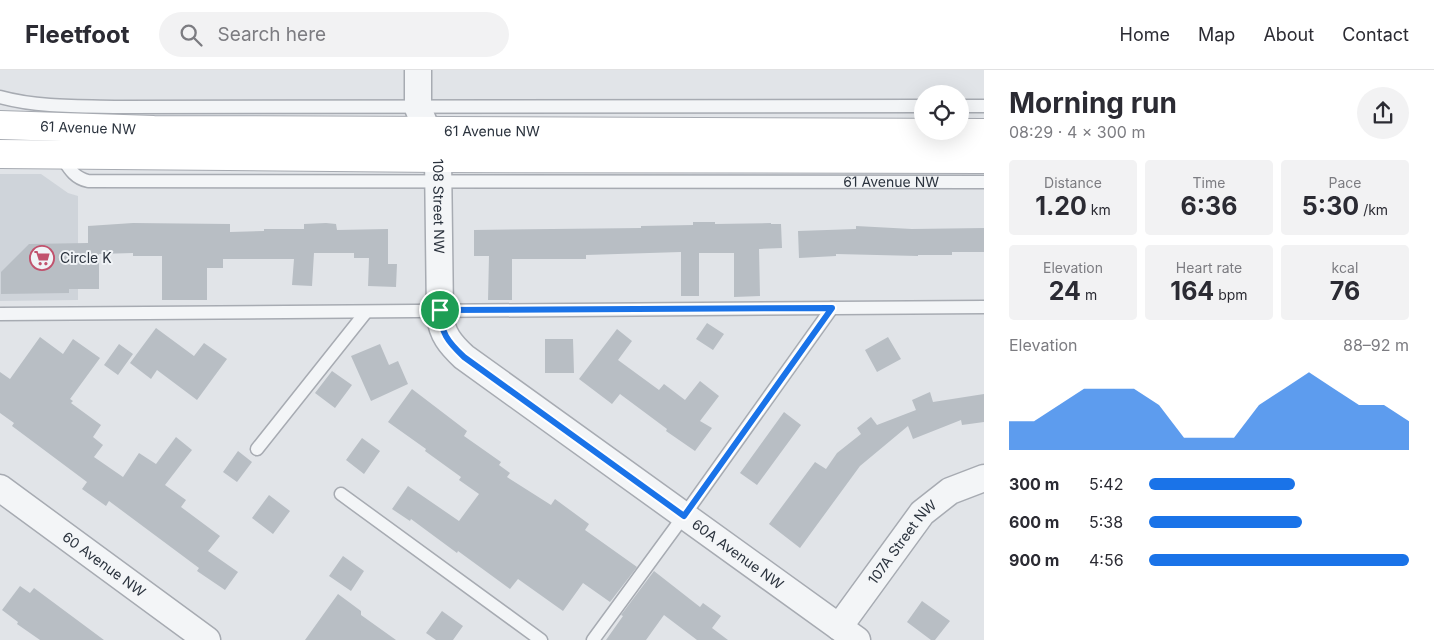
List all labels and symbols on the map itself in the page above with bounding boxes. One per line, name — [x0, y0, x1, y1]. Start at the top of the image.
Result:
street label: 61 Avenue NW — [40, 117, 136, 137]
street label: 61 Avenue NW — [444, 122, 540, 139]
street label: 108 Street NW — [430, 159, 448, 254]
street label: 61 Avenue NW — [843, 173, 939, 190]
supermarket icon: Circle K — [29, 245, 55, 271]
place label: Circle K — [60, 249, 112, 266]
pin — [419, 289, 461, 331]
street label: 107A Street NW — [864, 496, 940, 587]
street label: 60A Avenue NW — [689, 515, 787, 593]
street label: 60 Avenue NW — [59, 528, 149, 600]

